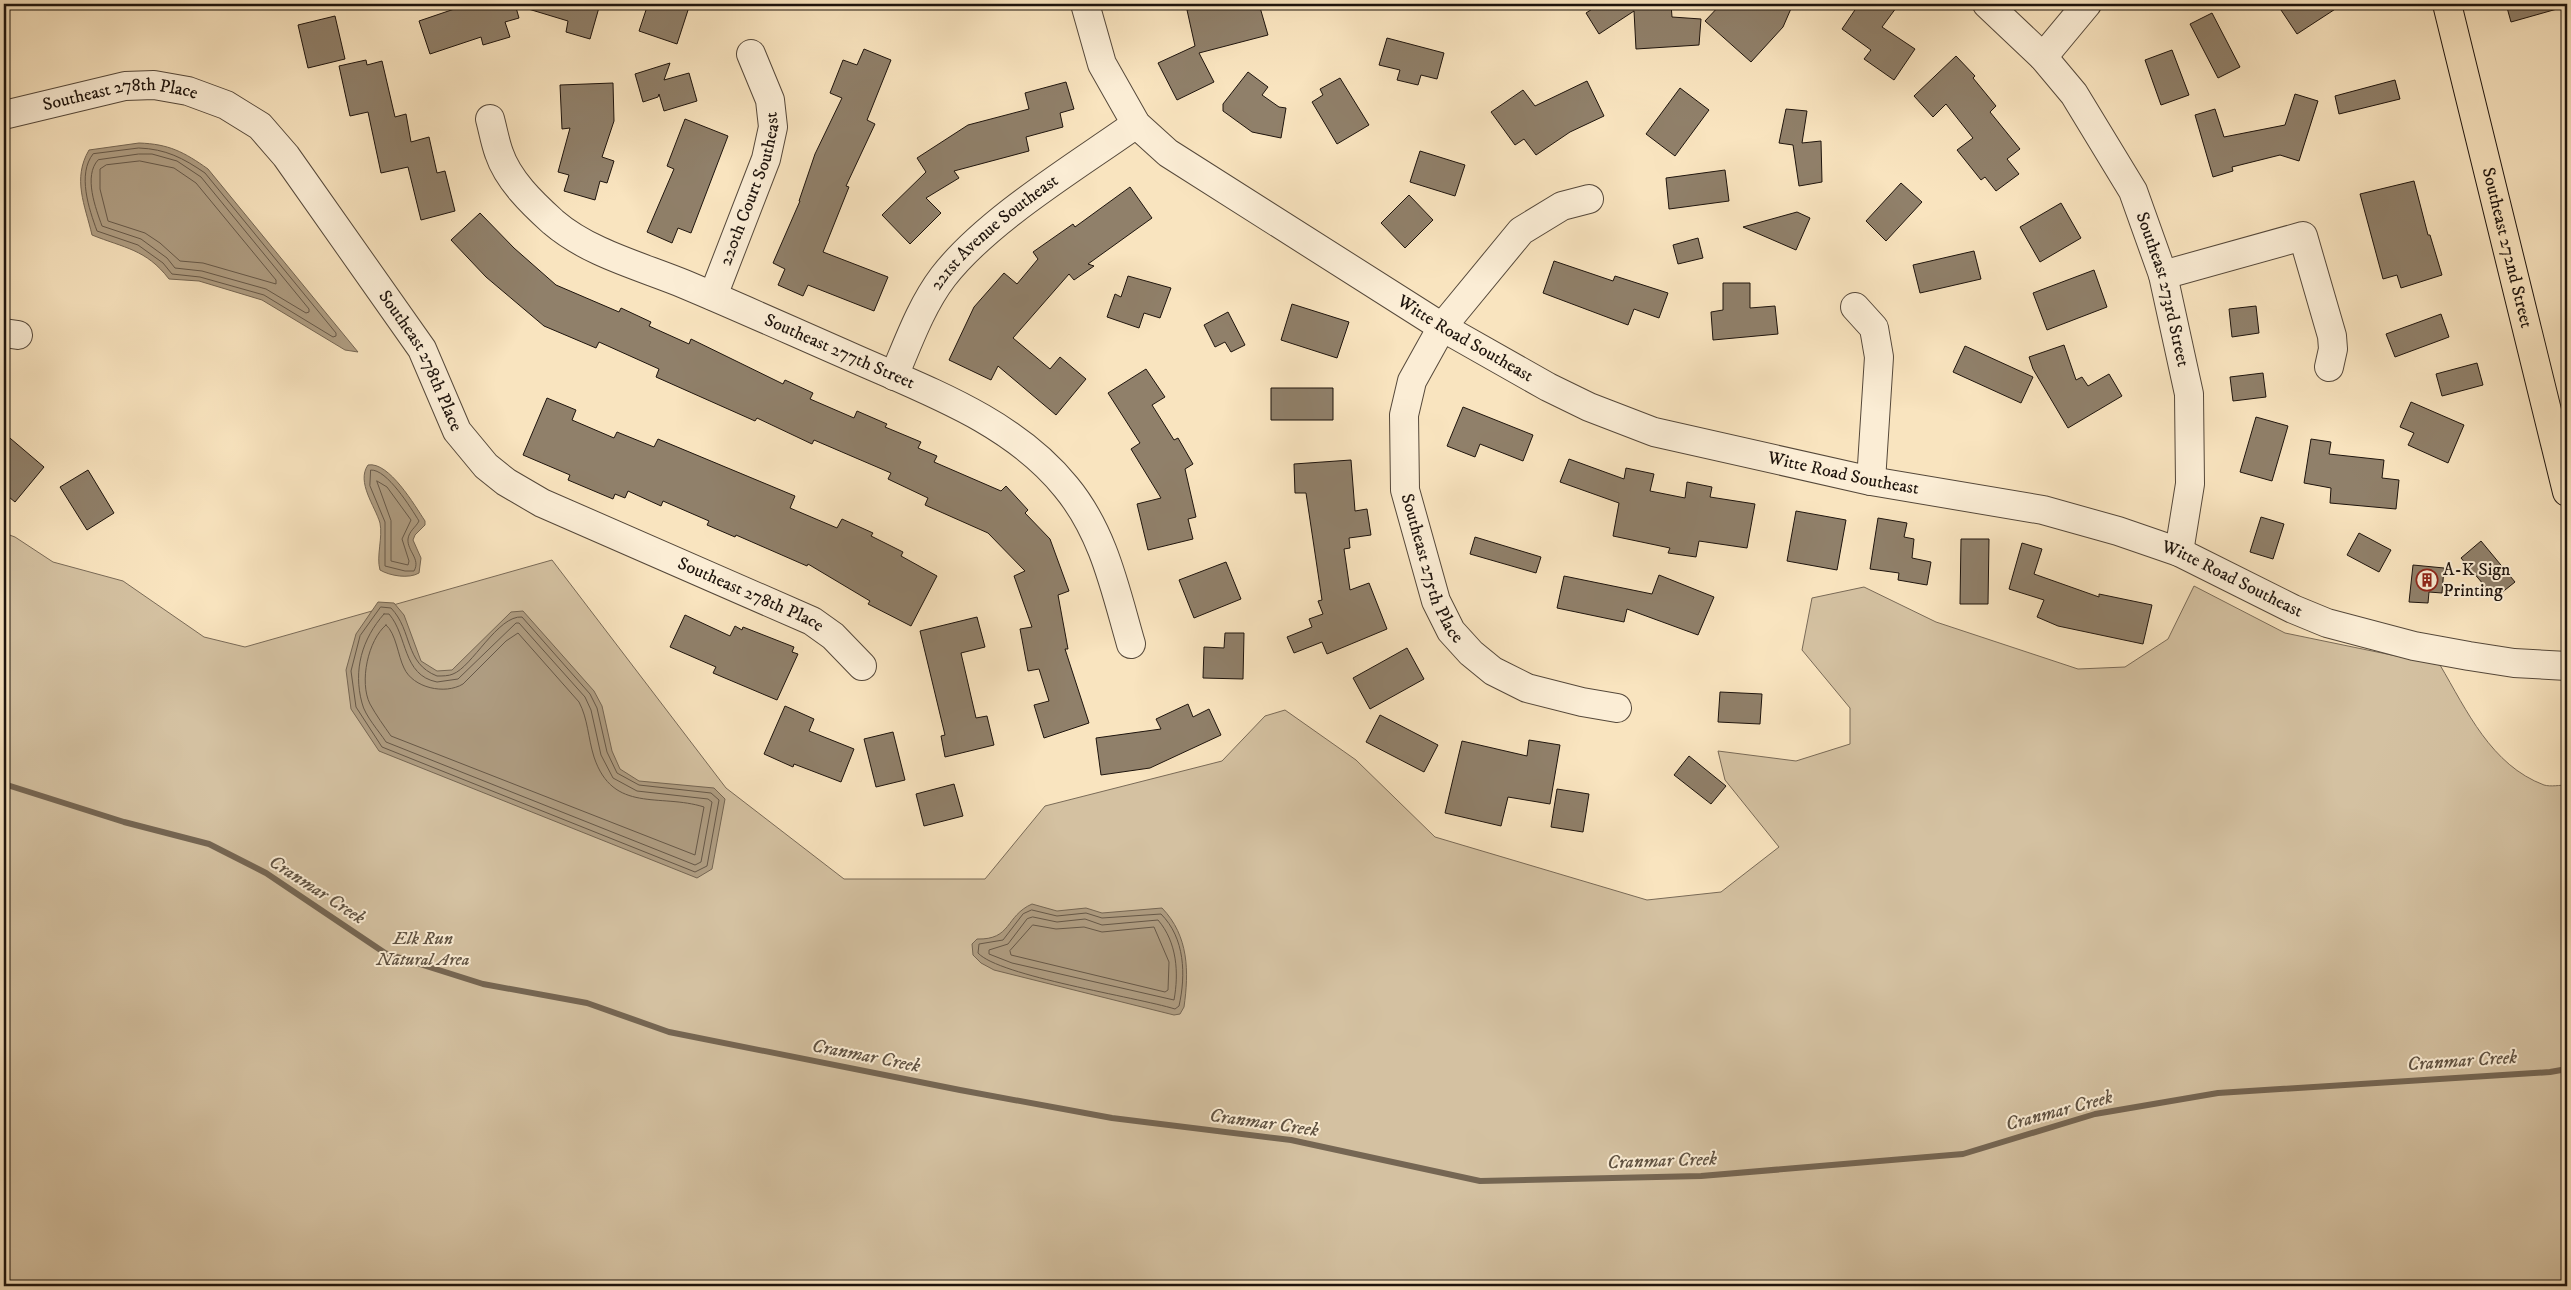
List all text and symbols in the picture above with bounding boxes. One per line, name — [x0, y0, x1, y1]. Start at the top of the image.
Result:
street label: Southeast 278th Place — [41, 74, 201, 116]
street label: 220th Court Southeast — [715, 111, 784, 269]
street label: Southeast 272nd Street — [2477, 165, 2537, 330]
street label: 221st Avenue Southeast — [926, 170, 1063, 295]
street label: Southeast 273rd Street — [2130, 209, 2194, 369]
street label: Southeast 278th Place — [373, 286, 467, 435]
street label: Witte Road Southeast — [1392, 290, 1537, 387]
street label: Southeast 277th Street — [761, 309, 918, 394]
street label: Witte Road Southeast — [1765, 447, 1921, 500]
street label: Southeast 275th Place — [1396, 491, 1468, 648]
street label: Witte Road Southeast — [2158, 536, 2306, 623]
street label: Southeast 278th Place — [674, 553, 828, 637]
place label: A-K Sign Printing — [2443, 559, 2511, 602]
building icon: A-K Sign Printing — [2415, 568, 2439, 592]
water label: Cranmar Creek — [265, 850, 369, 930]
park label: Elk Run Natural Area — [376, 928, 470, 971]
water label: Cranmar Creek — [810, 1034, 922, 1078]
water label: Cranmar Creek — [2406, 1046, 2518, 1076]
water label: Cranmar Creek — [2003, 1086, 2115, 1136]
water label: Cranmar Creek — [1208, 1104, 1320, 1142]
water label: Cranmar Creek — [1607, 1148, 1717, 1174]

